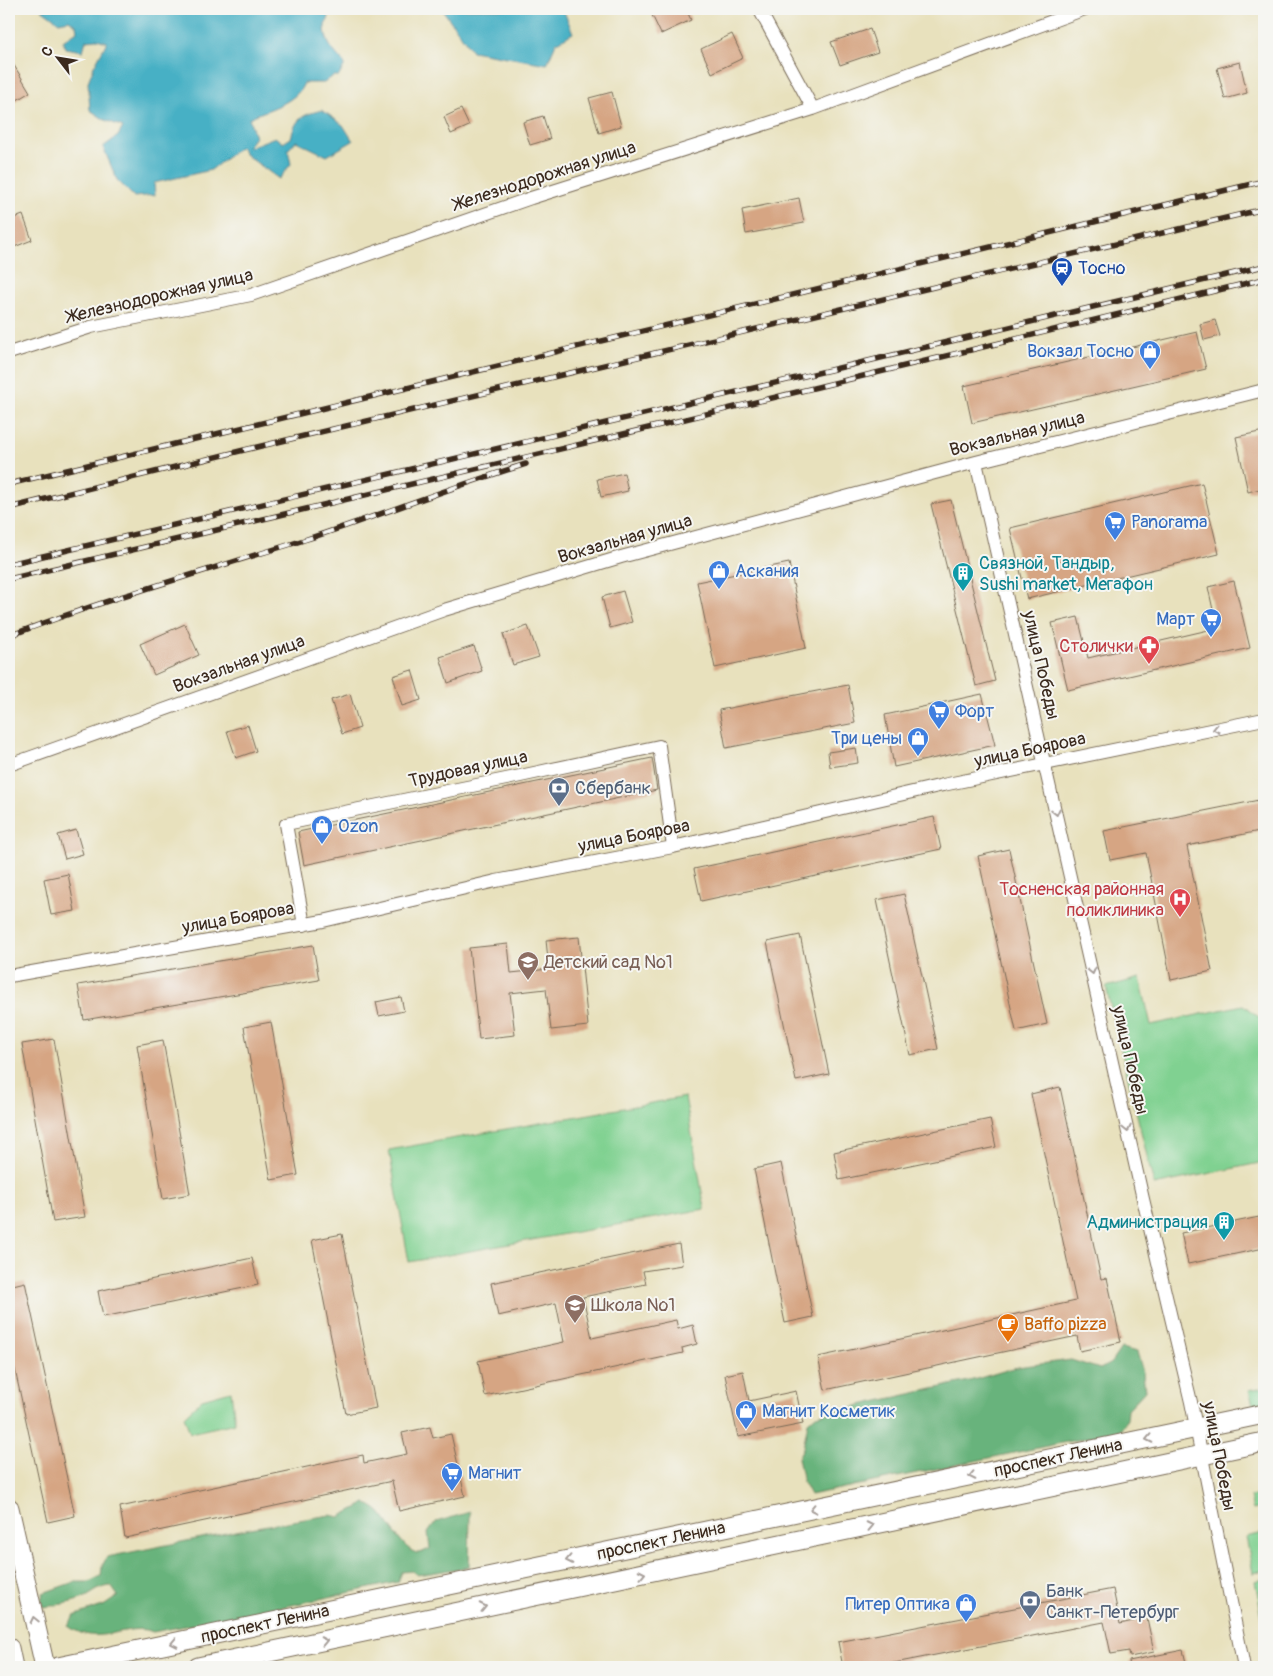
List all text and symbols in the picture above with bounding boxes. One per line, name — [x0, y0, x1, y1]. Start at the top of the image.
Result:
north arrow — [32, 32, 82, 82]
text: С — [38, 43, 57, 60]
street label: Железнодорожная улица — [448, 136, 639, 217]
station icon: Тосно — [1050, 256, 1074, 287]
place label: Тосно — [1078, 257, 1126, 280]
street label: Железнодорожная улица — [62, 263, 255, 329]
shop icon: Вокзал Тосно — [1138, 339, 1162, 370]
place label: Вокзал Тосно — [1027, 340, 1134, 363]
street label: Вокзальная улица — [947, 406, 1087, 462]
street label: Вокзальная улица — [555, 509, 695, 569]
supermarket icon: Panorama — [1103, 510, 1127, 541]
place label: Panorama — [1131, 511, 1207, 534]
place label: Связной, Тандыр, Sushi market, Мегафон — [979, 552, 1153, 596]
shop icon: Аскания — [707, 559, 731, 590]
place label: Аскания — [735, 560, 799, 583]
building icon: Связной, Тандыр, Sushi market, Мегафон — [951, 561, 975, 592]
street label: улица Победы — [1017, 607, 1065, 722]
supermarket icon: Март — [1199, 607, 1223, 638]
place label: Март — [1156, 608, 1195, 631]
street label: Вокзальная улица — [170, 630, 308, 698]
pharmacy icon: Столички — [1137, 634, 1161, 665]
place label: Столички — [1059, 635, 1133, 658]
supermarket icon: Форт — [927, 699, 951, 730]
place label: Форт — [955, 700, 994, 723]
one-way arrow — [1212, 724, 1221, 734]
shop icon: Три цены — [906, 726, 930, 757]
place label: Три цены — [831, 727, 902, 750]
street label: улица Боярова — [971, 727, 1088, 773]
street label: Трудовая улица — [406, 745, 530, 793]
bank icon: Сбербанк — [547, 776, 571, 807]
place label: Сбербанк — [575, 777, 651, 800]
one-way arrow — [1050, 808, 1061, 817]
shop icon: Ozon — [310, 814, 334, 845]
street label: улица Боярова — [575, 814, 692, 858]
place label: Ozon — [338, 815, 378, 838]
place label: Тосненская районная поликлиника — [999, 878, 1164, 922]
hospital icon: Тосненская районная поликлиника — [1168, 887, 1192, 918]
street label: улица Боярова — [179, 897, 296, 939]
school or university icon: Детский сад №1 — [516, 950, 540, 981]
place label: Детский сад №1 — [543, 951, 673, 974]
one-way arrow — [1086, 966, 1097, 975]
street label: улица Победы — [1106, 1002, 1154, 1117]
one-way arrow — [1121, 1125, 1132, 1134]
building icon: Администрация — [1212, 1210, 1236, 1241]
place label: Администрация — [1086, 1211, 1208, 1234]
school or university icon: Школа №1 — [563, 1293, 587, 1324]
place label: Школа №1 — [591, 1294, 675, 1317]
cafe icon: Baffo pizza — [996, 1312, 1020, 1343]
place label: Baffo pizza — [1024, 1313, 1107, 1336]
street label: улица Победы — [1197, 1398, 1241, 1513]
shop icon: Магнит Косметик — [734, 1399, 758, 1430]
place label: Магнит Косметик — [762, 1400, 896, 1423]
street label: проспект Ленина — [992, 1433, 1124, 1483]
one-way arrow — [1144, 1433, 1153, 1443]
supermarket icon: Магнит — [440, 1461, 464, 1492]
place label: Магнит — [468, 1462, 521, 1485]
one-way arrow — [968, 1470, 977, 1480]
one-way arrow — [809, 1503, 818, 1514]
street label: проспект Ленина — [595, 1516, 727, 1566]
one-way arrow — [865, 1521, 874, 1531]
one-way arrow — [564, 1554, 573, 1565]
one-way arrow — [638, 1569, 647, 1580]
place label: Банк Санкт-Петербург — [1046, 1580, 1179, 1624]
bank icon: Банк Санкт-Петербург — [1018, 1589, 1042, 1620]
shop icon: Питер Оптика — [954, 1592, 978, 1623]
place label: Питер Оптика — [846, 1593, 950, 1616]
street label: проспект Ленина — [199, 1599, 331, 1649]
one-way arrow — [479, 1602, 488, 1613]
one-way arrow — [29, 1615, 40, 1624]
one-way arrow — [320, 1636, 329, 1646]
one-way arrow — [170, 1637, 179, 1648]

